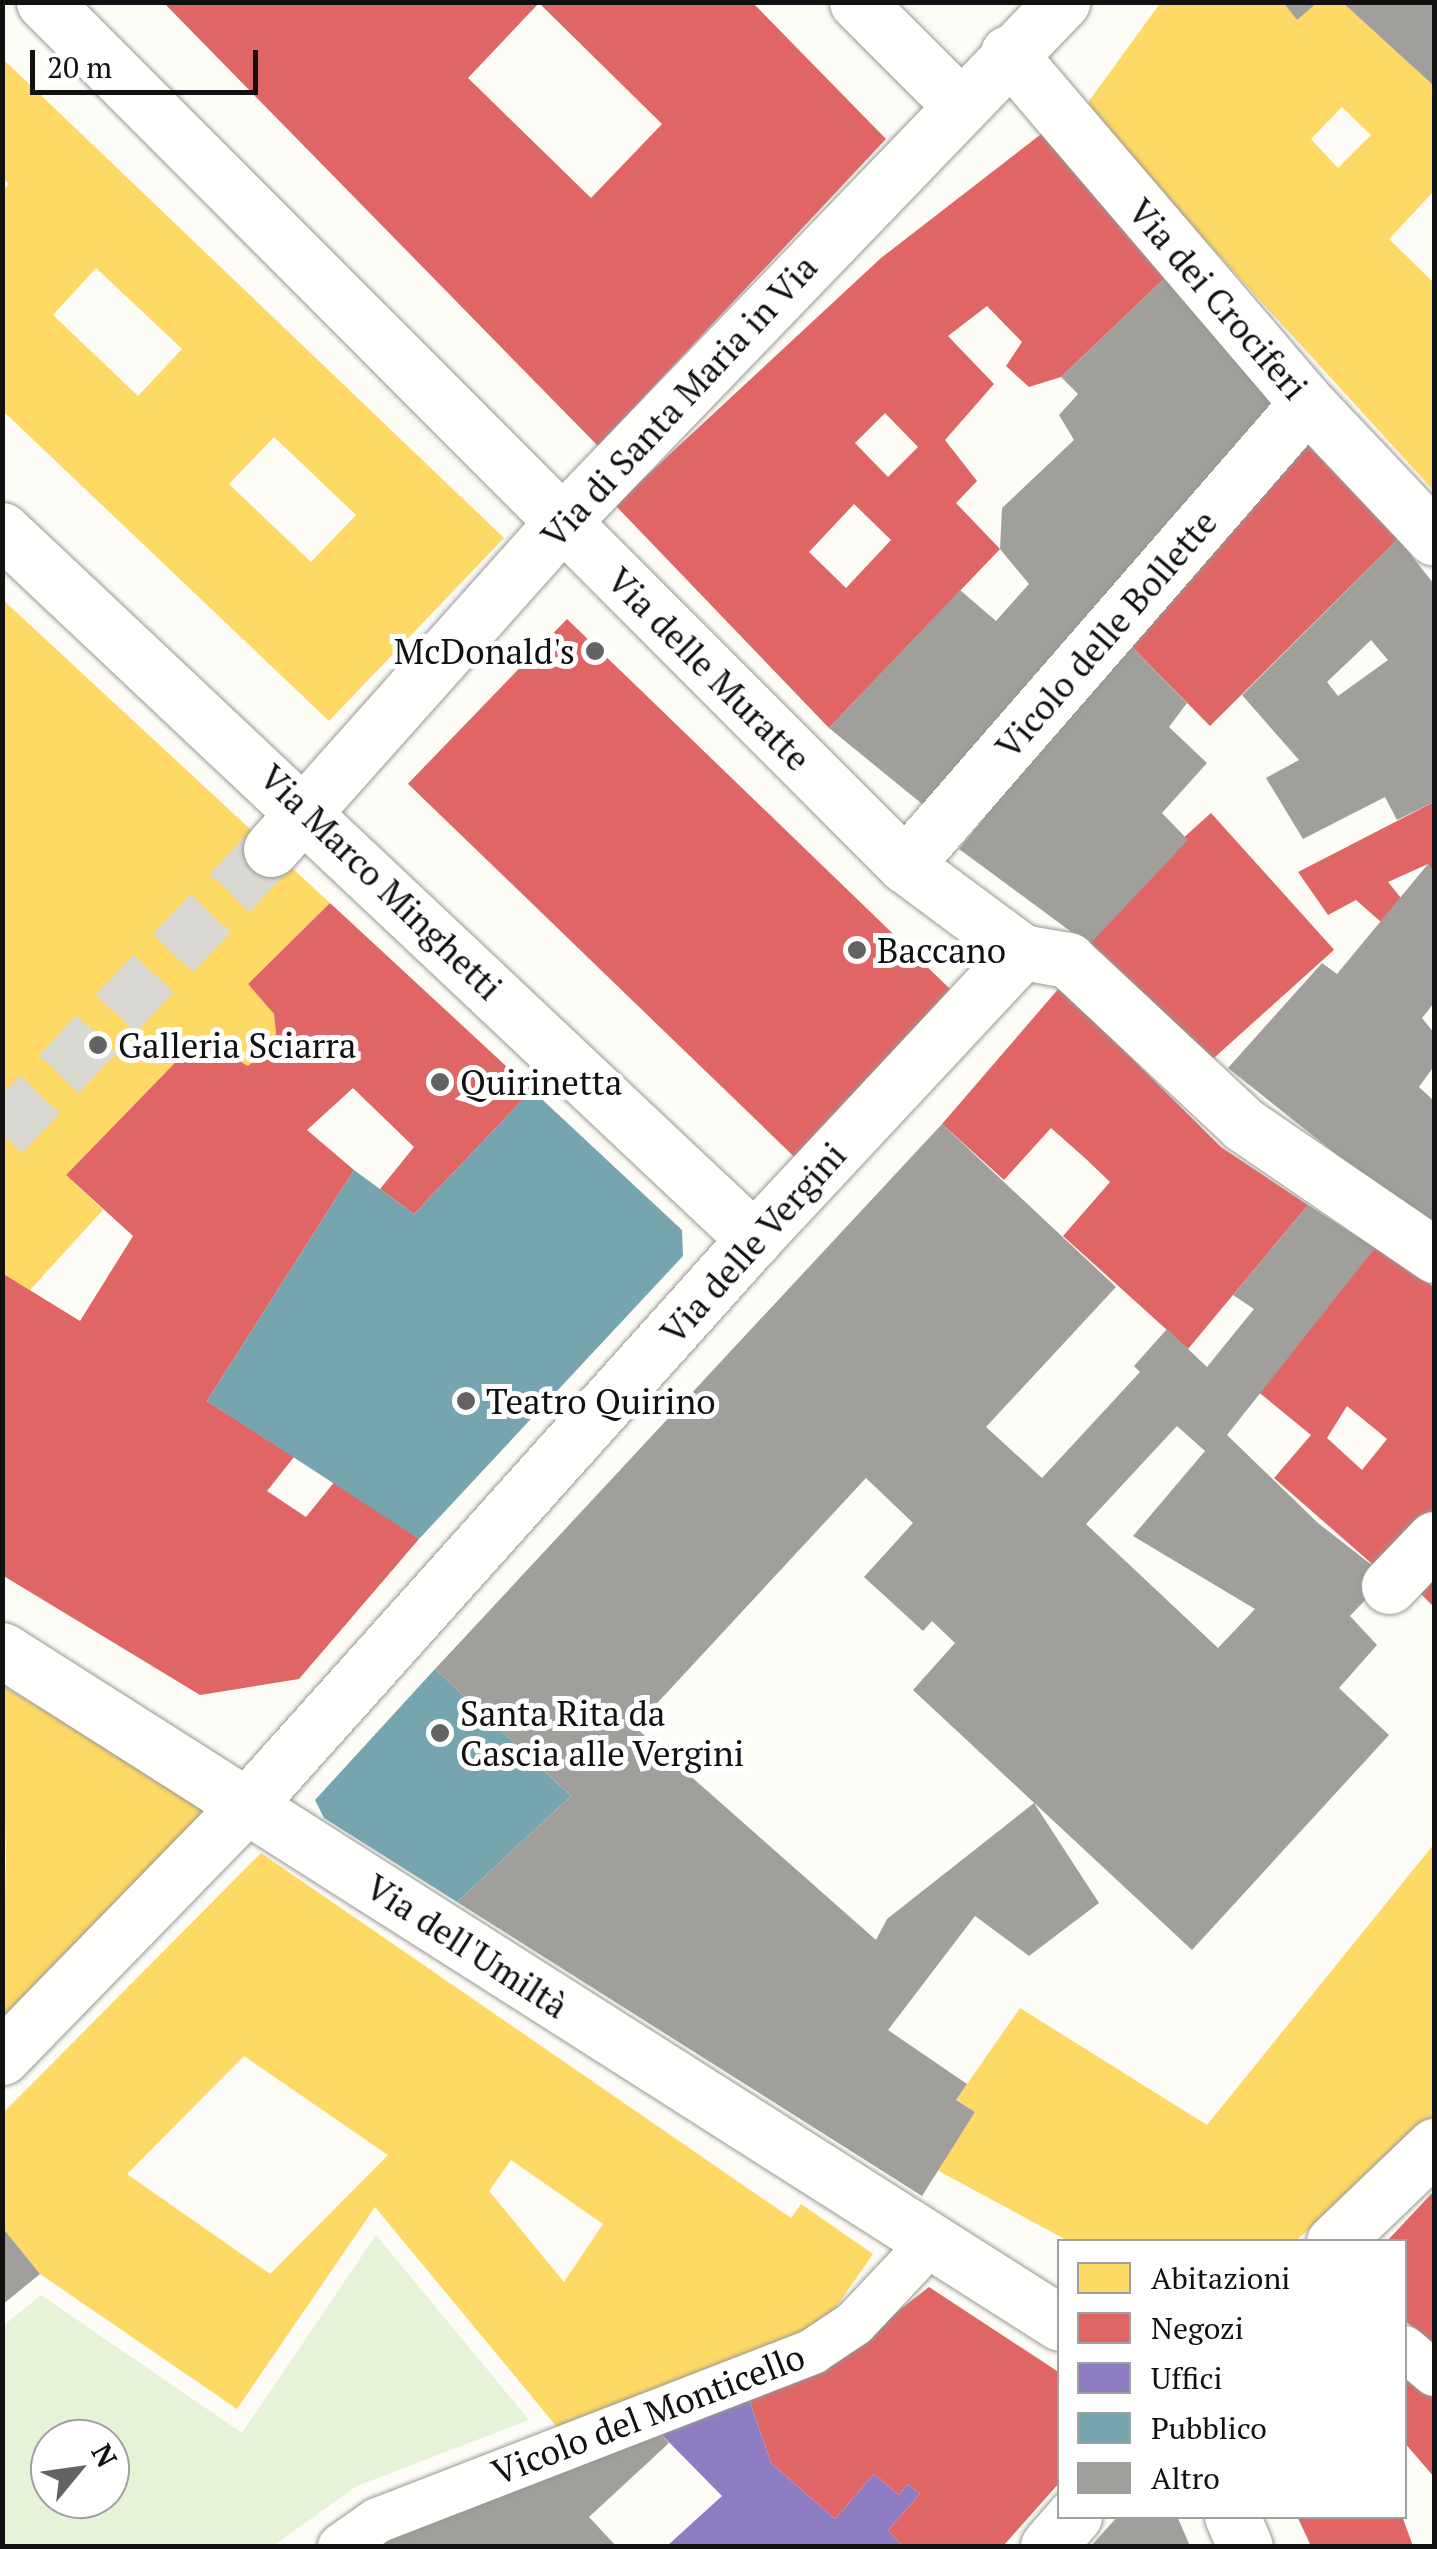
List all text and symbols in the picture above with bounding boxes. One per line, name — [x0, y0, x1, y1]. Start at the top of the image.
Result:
scale bar — [35, 30, 262, 92]
text: 20 m — [47, 47, 112, 87]
street label: Via dei Crociferi — [1120, 190, 1316, 408]
street label: Via di Santa Maria in Via — [532, 246, 826, 556]
street label: Vicolo delle Bollette — [987, 501, 1225, 767]
street label: Via delle Muratte — [599, 559, 819, 779]
place label: McDonald's — [394, 630, 575, 672]
marker: McDonald's — [584, 640, 606, 662]
street label: Via Marco Minghetti — [251, 756, 511, 1008]
place label: Baccano — [877, 929, 1006, 971]
marker: Baccano — [846, 939, 868, 961]
place label: Galleria Sciarra — [118, 1024, 356, 1066]
marker: Galleria Sciarra — [87, 1034, 109, 1056]
place label: Quirinetta — [460, 1061, 623, 1103]
marker: Quirinetta — [429, 1071, 451, 1093]
street label: Via delle Vergini — [651, 1133, 855, 1353]
place label: Teatro Quirino — [486, 1380, 716, 1422]
marker: Teatro Quirino — [455, 1390, 477, 1412]
place label: Santa Rita da Cascia alle Vergini — [460, 1692, 745, 1774]
marker: Santa Rita da Cascia alle Vergini — [429, 1722, 451, 1744]
street label: Via dell'Umiltà — [358, 1865, 576, 2027]
legend — [1057, 2239, 1407, 2519]
text: Abitazioni — [1151, 2258, 1290, 2298]
text: Negozi — [1151, 2308, 1244, 2348]
street label: Vicolo del Monticello — [486, 2335, 810, 2493]
text: Uffici — [1151, 2358, 1222, 2398]
text: Pubblico — [1151, 2408, 1267, 2448]
north arrow — [30, 2419, 130, 2519]
text: N — [84, 2437, 126, 2473]
text: Altro — [1151, 2458, 1220, 2498]

